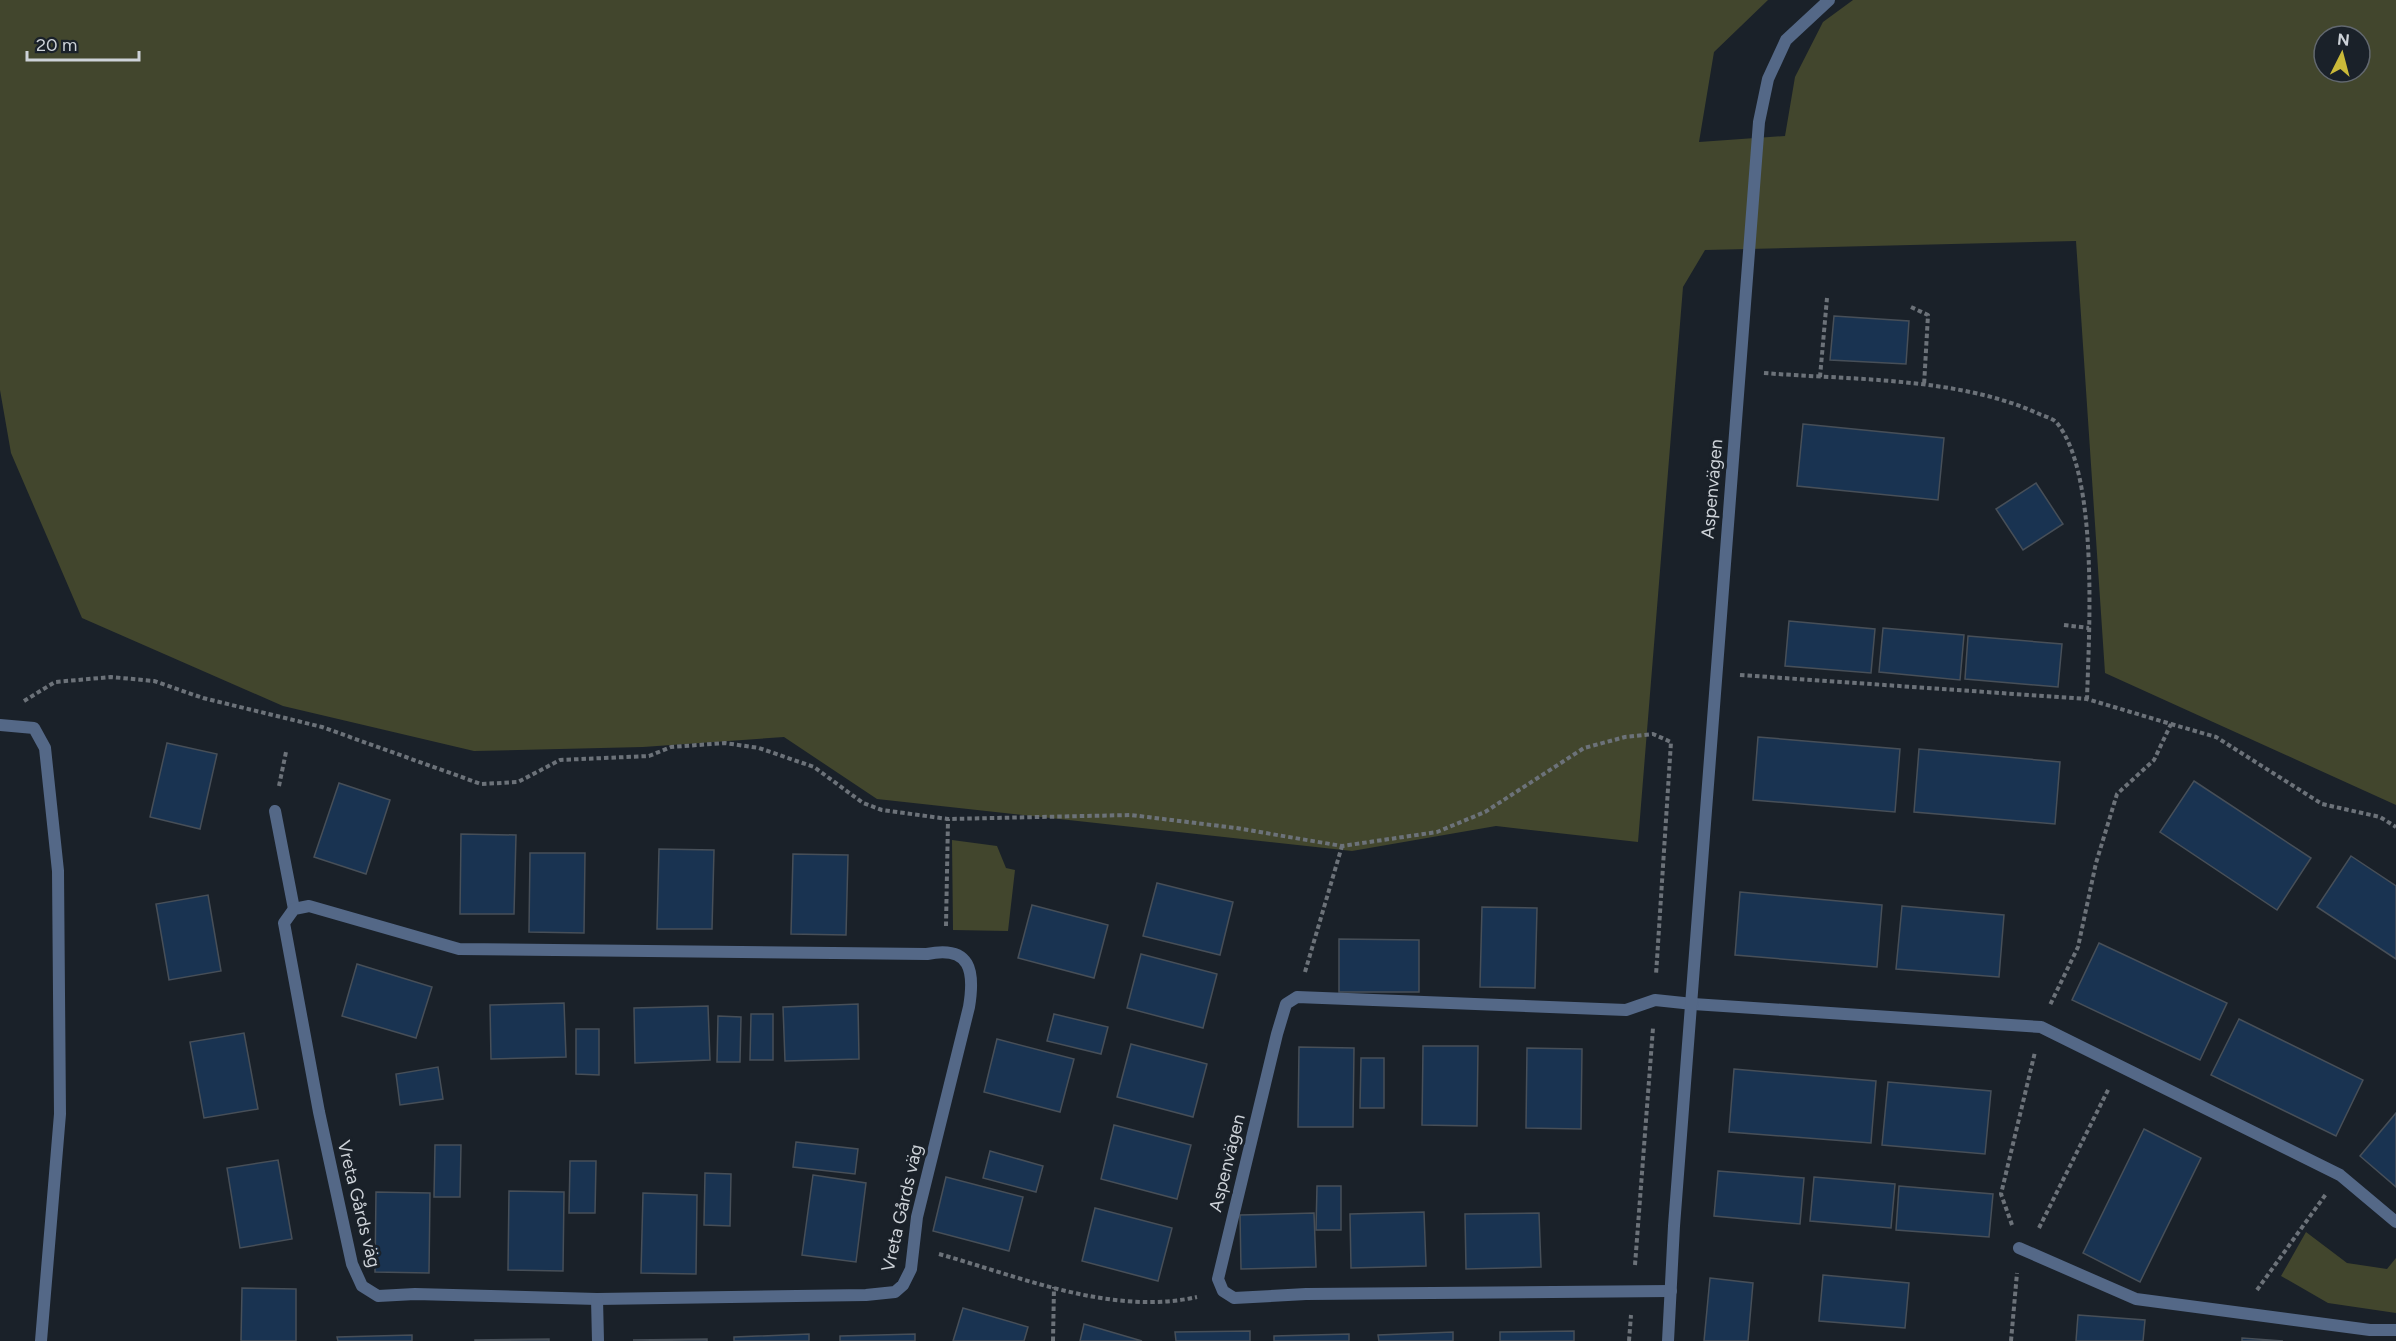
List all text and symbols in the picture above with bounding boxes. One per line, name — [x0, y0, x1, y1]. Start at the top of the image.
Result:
scale bar — [27, 24, 140, 62]
north arrow — [2312, 24, 2372, 84]
text: N — [2336, 29, 2351, 50]
text: 20 m — [36, 34, 77, 56]
street label: Aspenvägen — [1697, 438, 1727, 540]
street label: Aspenvägen — [1204, 1112, 1250, 1214]
street label: Vreta Gårds väg — [333, 1138, 385, 1270]
street label: Vreta Gårds väg — [877, 1142, 927, 1274]

